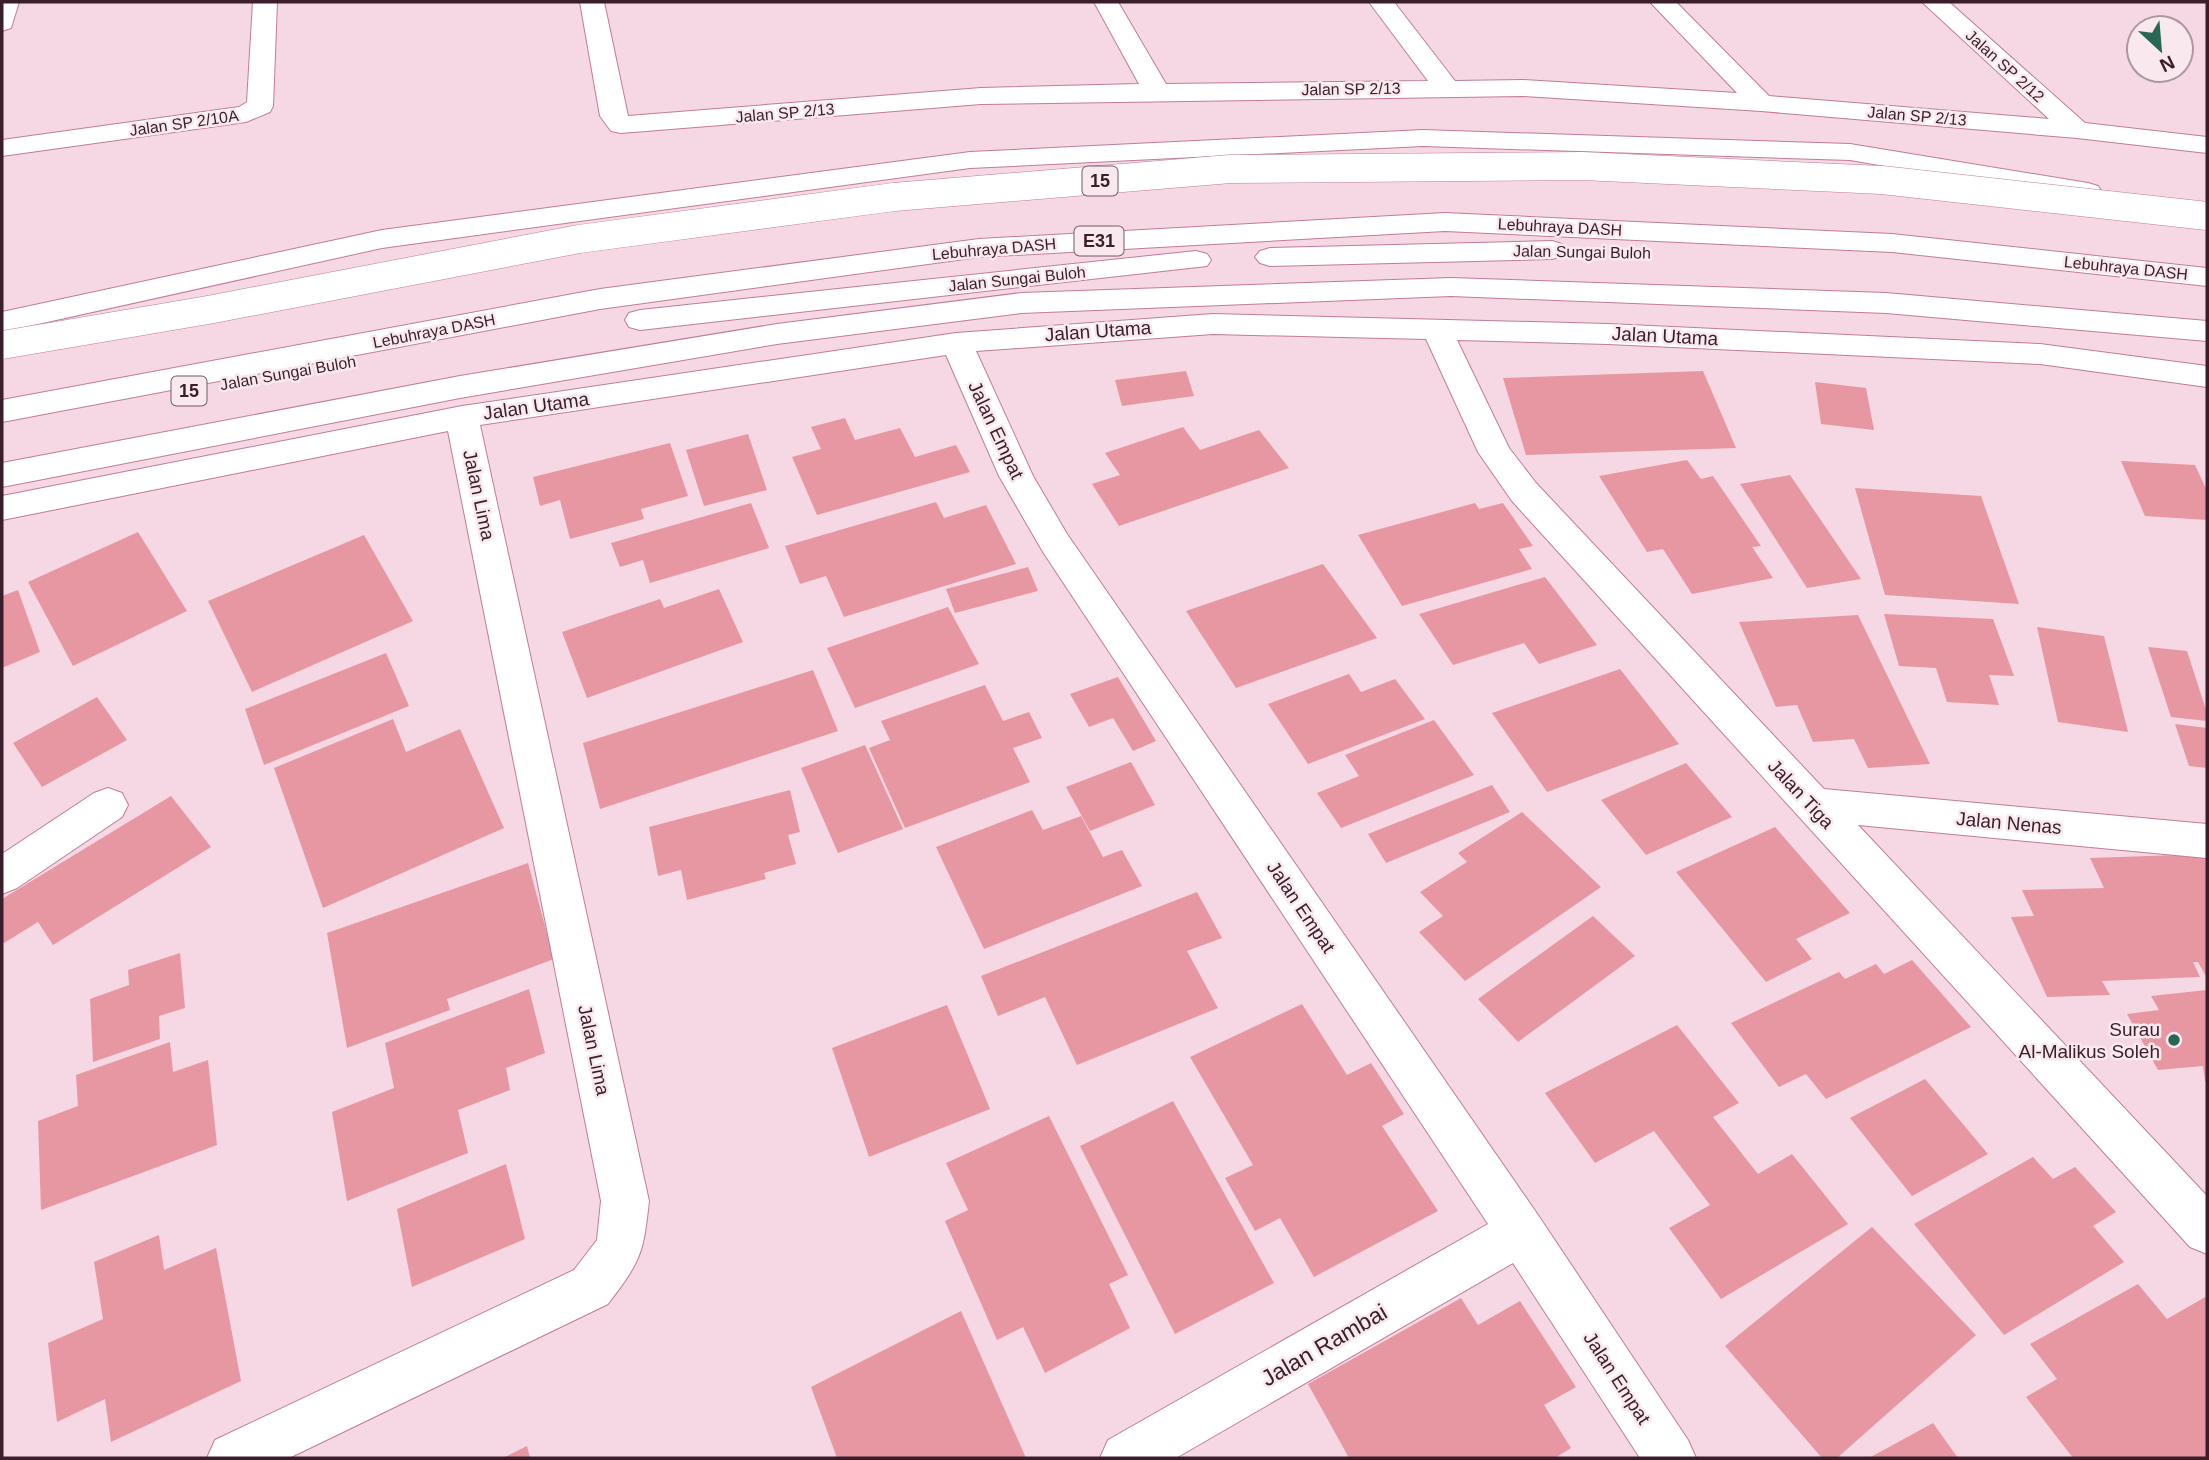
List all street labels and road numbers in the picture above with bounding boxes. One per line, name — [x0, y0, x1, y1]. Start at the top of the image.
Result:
street label: Jalan SP 2/12 — [1962, 26, 2048, 106]
street label: Jalan SP 2/13 — [1301, 80, 1401, 98]
street label: Jalan SP 2/13 — [735, 100, 835, 126]
street label: Jalan SP 2/13 — [1867, 103, 1967, 129]
street label: Jalan SP 2/10A — [128, 107, 240, 139]
road number: 15 — [1082, 166, 1118, 196]
street label: Lebuhraya DASH — [1497, 215, 1623, 239]
road number: E31 — [1074, 227, 1124, 256]
street label: Lebuhraya DASH — [931, 235, 1057, 263]
street label: Jalan Sungai Buloh — [1513, 242, 1651, 262]
street label: Lebuhraya DASH — [2063, 253, 2189, 283]
street label: Jalan Sungai Buloh — [948, 263, 1086, 295]
street label: Lebuhraya DASH — [371, 311, 497, 351]
street label: Jalan Utama — [1044, 317, 1152, 345]
street label: Jalan Utama — [1611, 323, 1719, 349]
street label: Jalan Sungai Buloh — [219, 353, 357, 393]
road number: 15 — [172, 376, 206, 405]
street label: Jalan Empat — [964, 378, 1028, 483]
street label: Jalan Utama — [482, 388, 591, 424]
street label: Jalan Lima — [459, 448, 499, 543]
street label: Jalan Tiga — [1764, 755, 1839, 833]
street label: Jalan Nenas — [1955, 808, 2063, 838]
street label: Jalan Empat — [1263, 857, 1340, 957]
street label: Jalan Lima — [574, 1003, 614, 1098]
street label: Jalan Rambai — [1257, 1299, 1391, 1391]
street label: Jalan Empat — [1579, 1328, 1655, 1429]

